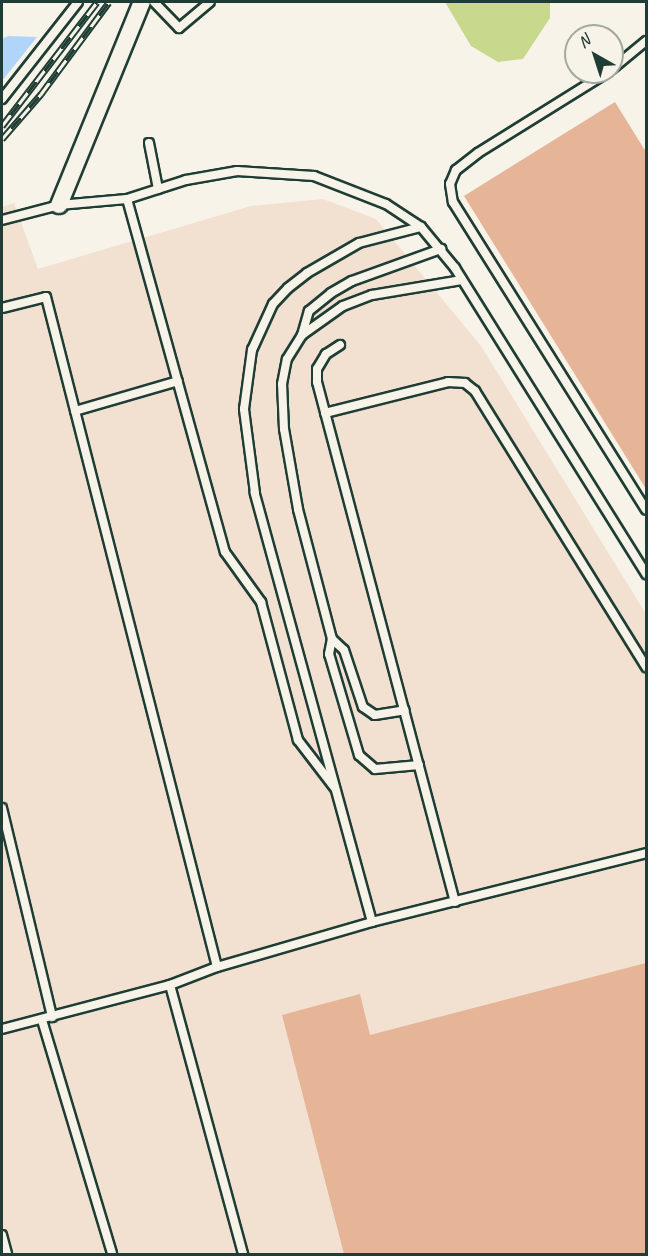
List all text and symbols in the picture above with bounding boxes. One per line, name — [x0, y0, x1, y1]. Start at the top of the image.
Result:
north arrow — [564, 24, 624, 84]
text: N — [574, 31, 594, 52]

